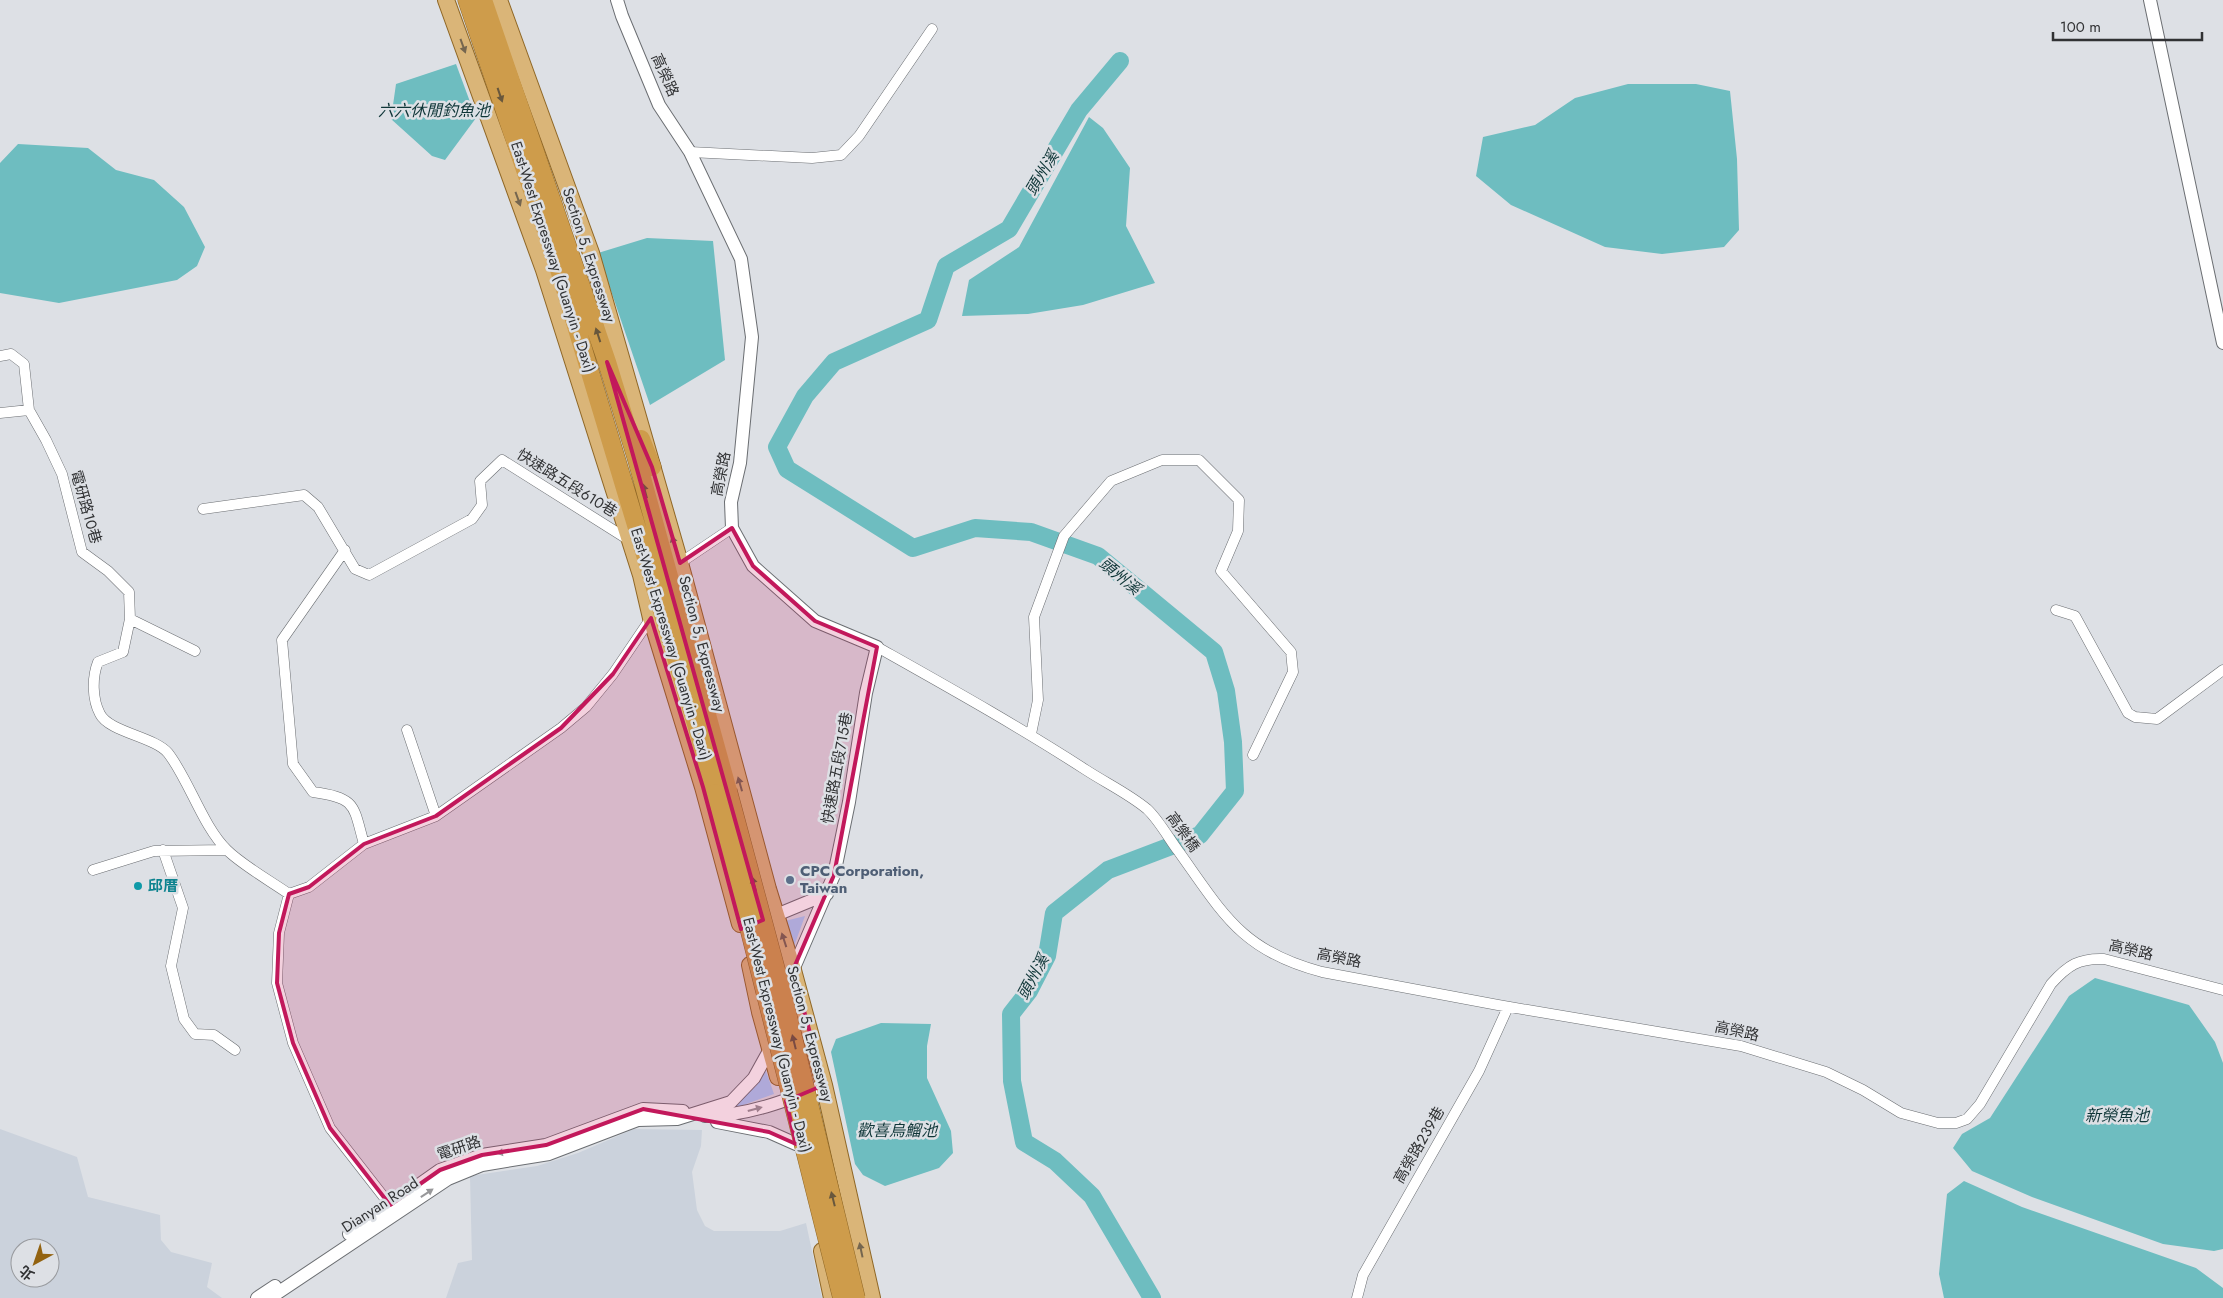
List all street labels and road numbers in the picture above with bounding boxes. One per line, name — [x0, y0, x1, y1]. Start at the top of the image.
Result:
street label: 高榮路 — [646, 50, 684, 100]
street label: East-West Expressway (Guanyin - Daxi) — [505, 139, 601, 375]
street label: Section 5, Expressway — [557, 185, 621, 326]
street label: 快速路五段610巷 — [513, 443, 621, 523]
street label: 高榮路 — [706, 450, 736, 498]
street label: 電研路10巷 — [65, 468, 107, 546]
street label: East-West Expressway (Guanyin - Daxi) — [625, 525, 717, 763]
street label: Section 5, Expressway — [673, 573, 731, 715]
street label: 快速路五段715巷 — [816, 710, 858, 826]
street label: 高樂橋 — [1161, 807, 1205, 857]
street label: East-West Expressway (Guanyin - Daxi) — [737, 915, 817, 1155]
street label: 高榮路 — [2107, 934, 2155, 966]
street label: 高榮路 — [1315, 943, 1363, 973]
street label: Section 5, Expressway — [781, 963, 839, 1105]
street label: 高榮路 — [1713, 1016, 1761, 1046]
street label: 高榮路239巷 — [1388, 1103, 1450, 1187]
street label: 電研路 — [434, 1130, 484, 1166]
street label: Dianyan Road — [337, 1172, 423, 1238]

